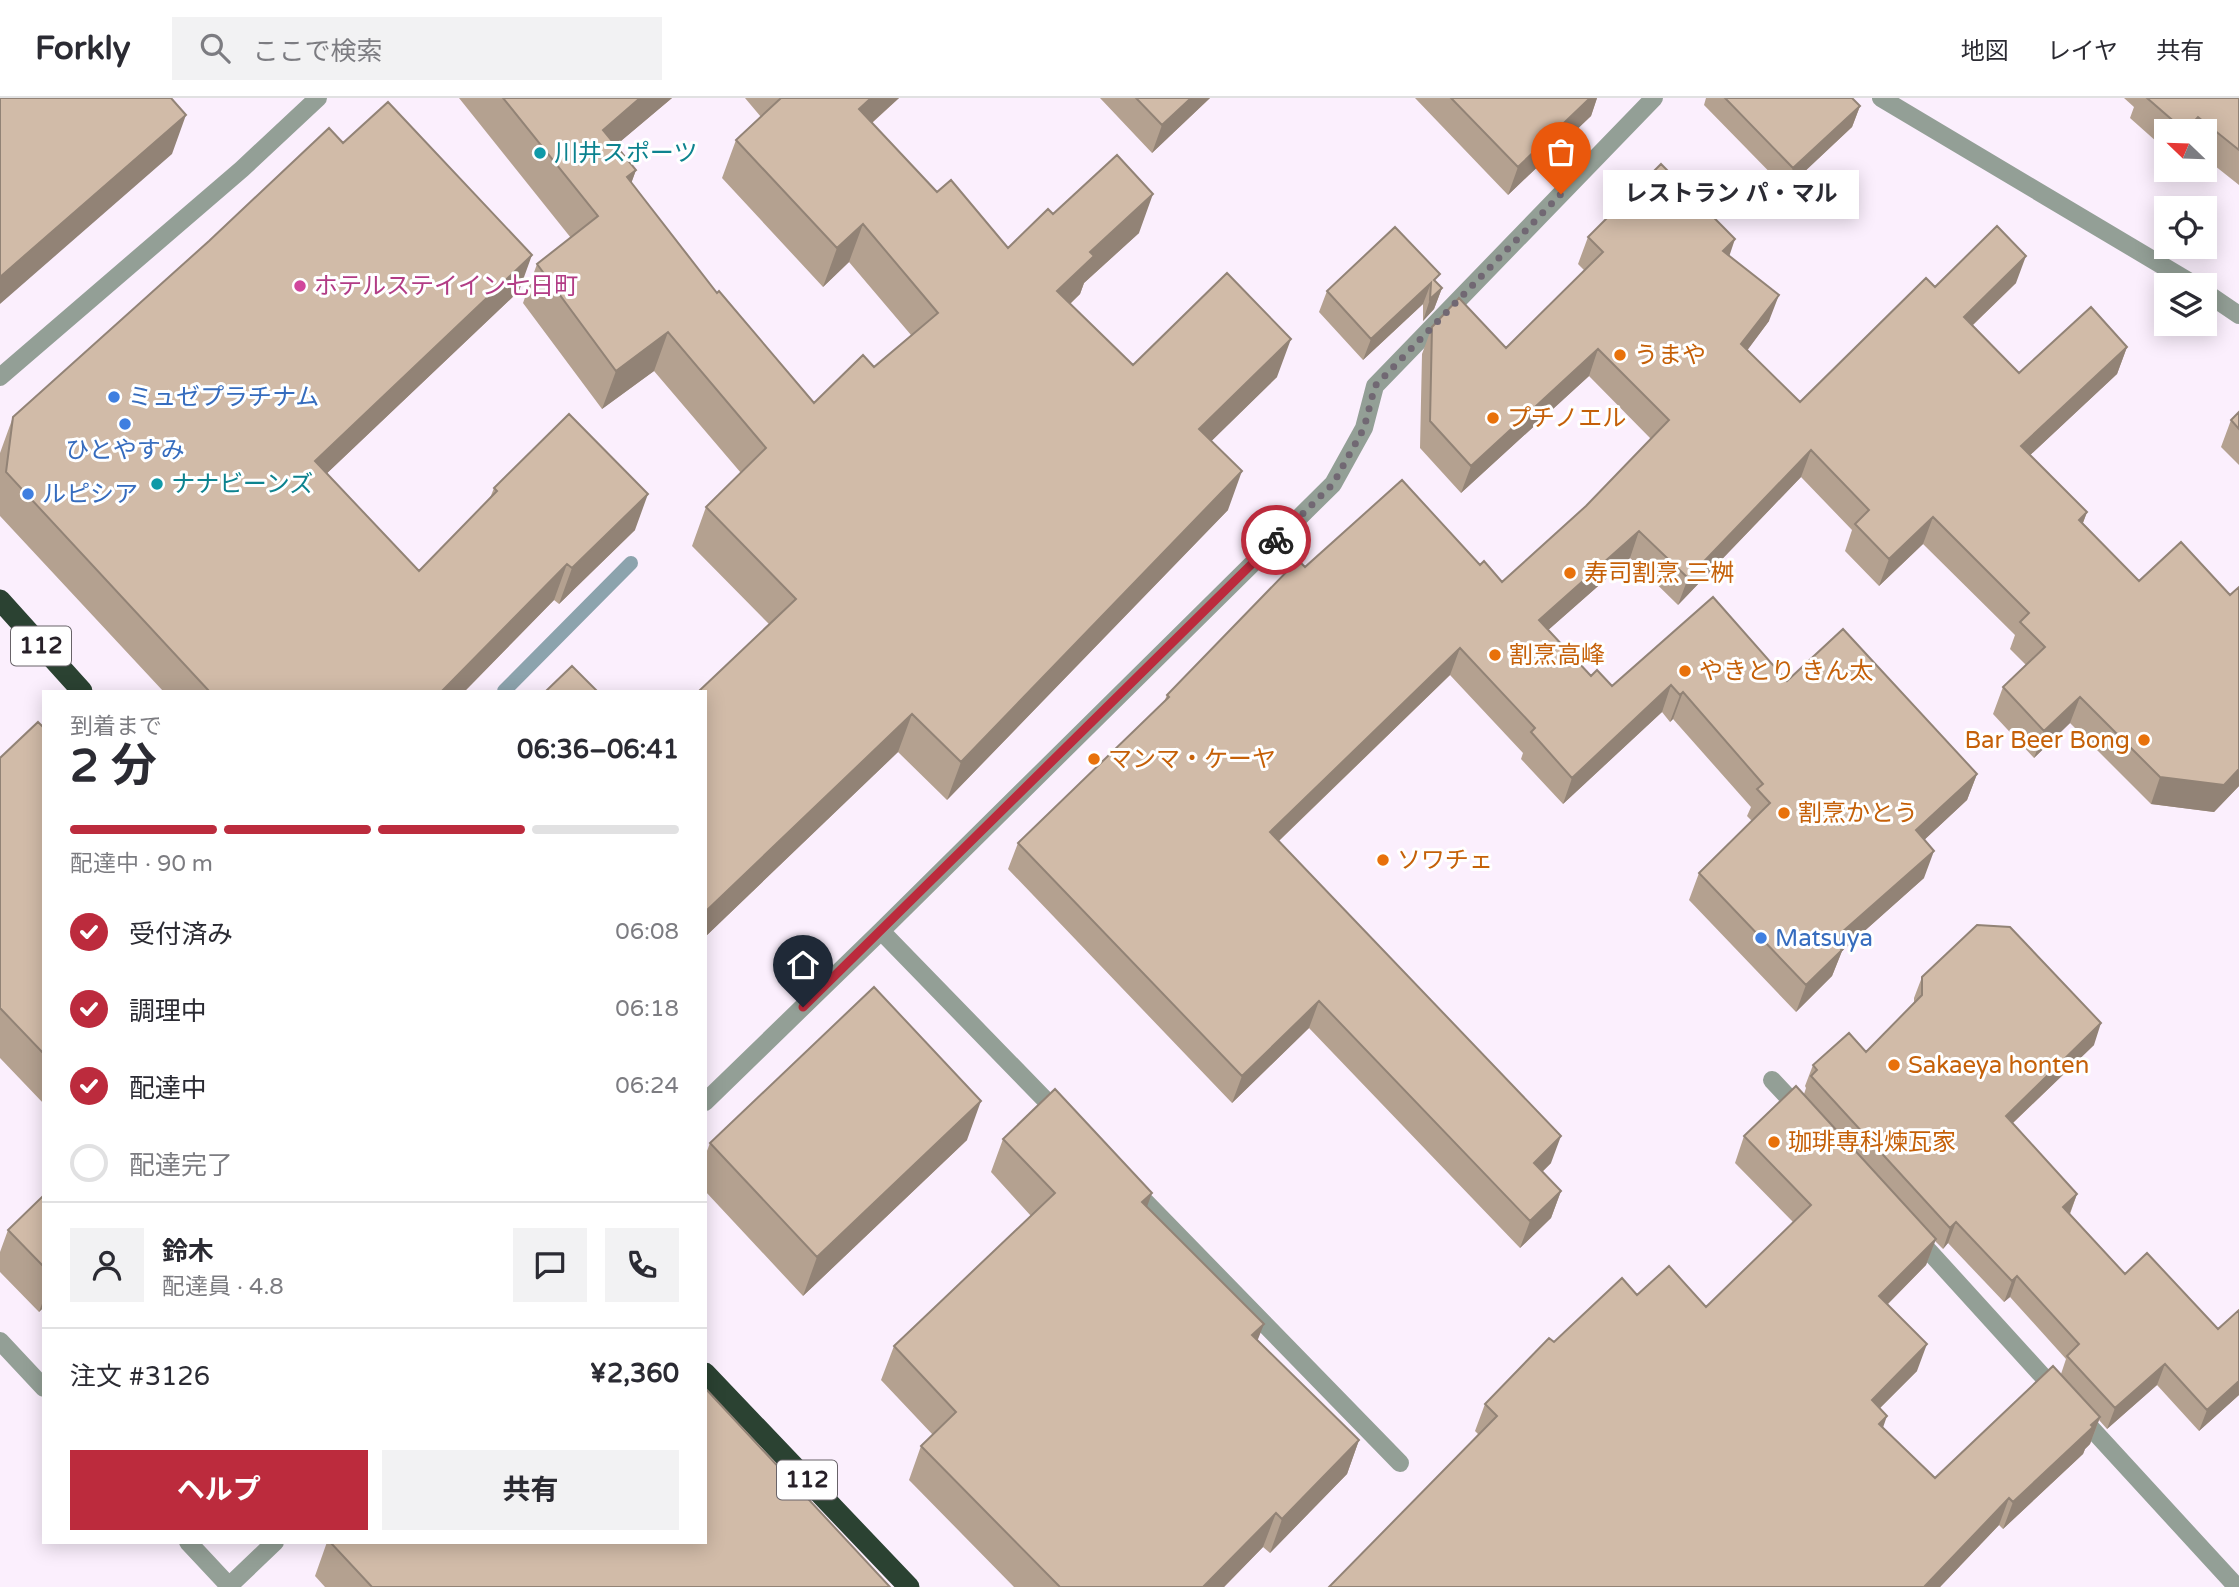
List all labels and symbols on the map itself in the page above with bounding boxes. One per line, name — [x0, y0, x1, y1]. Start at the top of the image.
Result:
north arrow — [2154, 119, 2217, 182]
pin — [1531, 122, 1591, 194]
place label: 川井スポーツ — [554, 139, 698, 168]
marker: 川井スポーツ — [532, 145, 548, 161]
callout: レストラン パ・マル — [1603, 170, 1858, 218]
place label: ホテルステイイン七日町 — [314, 272, 578, 301]
marker: ホテルステイイン七日町 — [292, 278, 308, 294]
place label: うまや — [1634, 341, 1706, 370]
marker: うまや — [1612, 347, 1628, 363]
place label: ミュゼプラチナム — [128, 383, 319, 412]
marker: ミュゼプラチナム — [106, 389, 122, 405]
place label: プチノエル — [1507, 404, 1626, 433]
marker: プチノエル — [1485, 410, 1501, 426]
marker: ひとやすみ — [117, 416, 133, 432]
place label: ひとやすみ — [65, 436, 185, 465]
place label: ナナビーンズ — [171, 470, 313, 499]
marker: ナナビーンズ — [149, 476, 165, 492]
place label: ルピシア — [42, 480, 138, 509]
marker: ルピシア — [20, 486, 36, 502]
courier — [1241, 505, 1311, 575]
place label: 寿司割烹 三桝 — [1584, 559, 1734, 588]
marker: 寿司割烹 三桝 — [1562, 565, 1578, 581]
road number: 112 — [11, 626, 71, 666]
place label: 割烹高峰 — [1509, 641, 1605, 670]
marker: 割烹高峰 — [1487, 647, 1503, 663]
place label: やきとり きん太 — [1699, 657, 1873, 686]
marker: やきとり きん太 — [1677, 663, 1693, 679]
place label: Bar Beer Bong — [1964, 726, 2130, 755]
marker: Bar Beer Bong — [2136, 732, 2152, 748]
place label: マンマ・ケーヤ — [1108, 745, 1276, 774]
marker: マンマ・ケーヤ — [1086, 751, 1102, 767]
place label: 割烹かとう — [1798, 799, 1918, 828]
marker: 割烹かとう — [1776, 805, 1792, 821]
place label: ソワチェ — [1397, 846, 1493, 875]
marker: ソワチェ — [1375, 852, 1391, 868]
place label: Matsuya — [1775, 924, 1873, 953]
marker: Matsuya — [1753, 930, 1769, 946]
pin — [773, 935, 833, 1007]
place label: Sakaeya honten — [1908, 1051, 2089, 1080]
marker: Sakaeya honten — [1886, 1057, 1902, 1073]
place label: 珈琲専科煉瓦家 — [1788, 1128, 1956, 1157]
marker: 珈琲専科煉瓦家 — [1766, 1134, 1782, 1150]
road number: 112 — [777, 1460, 837, 1499]

